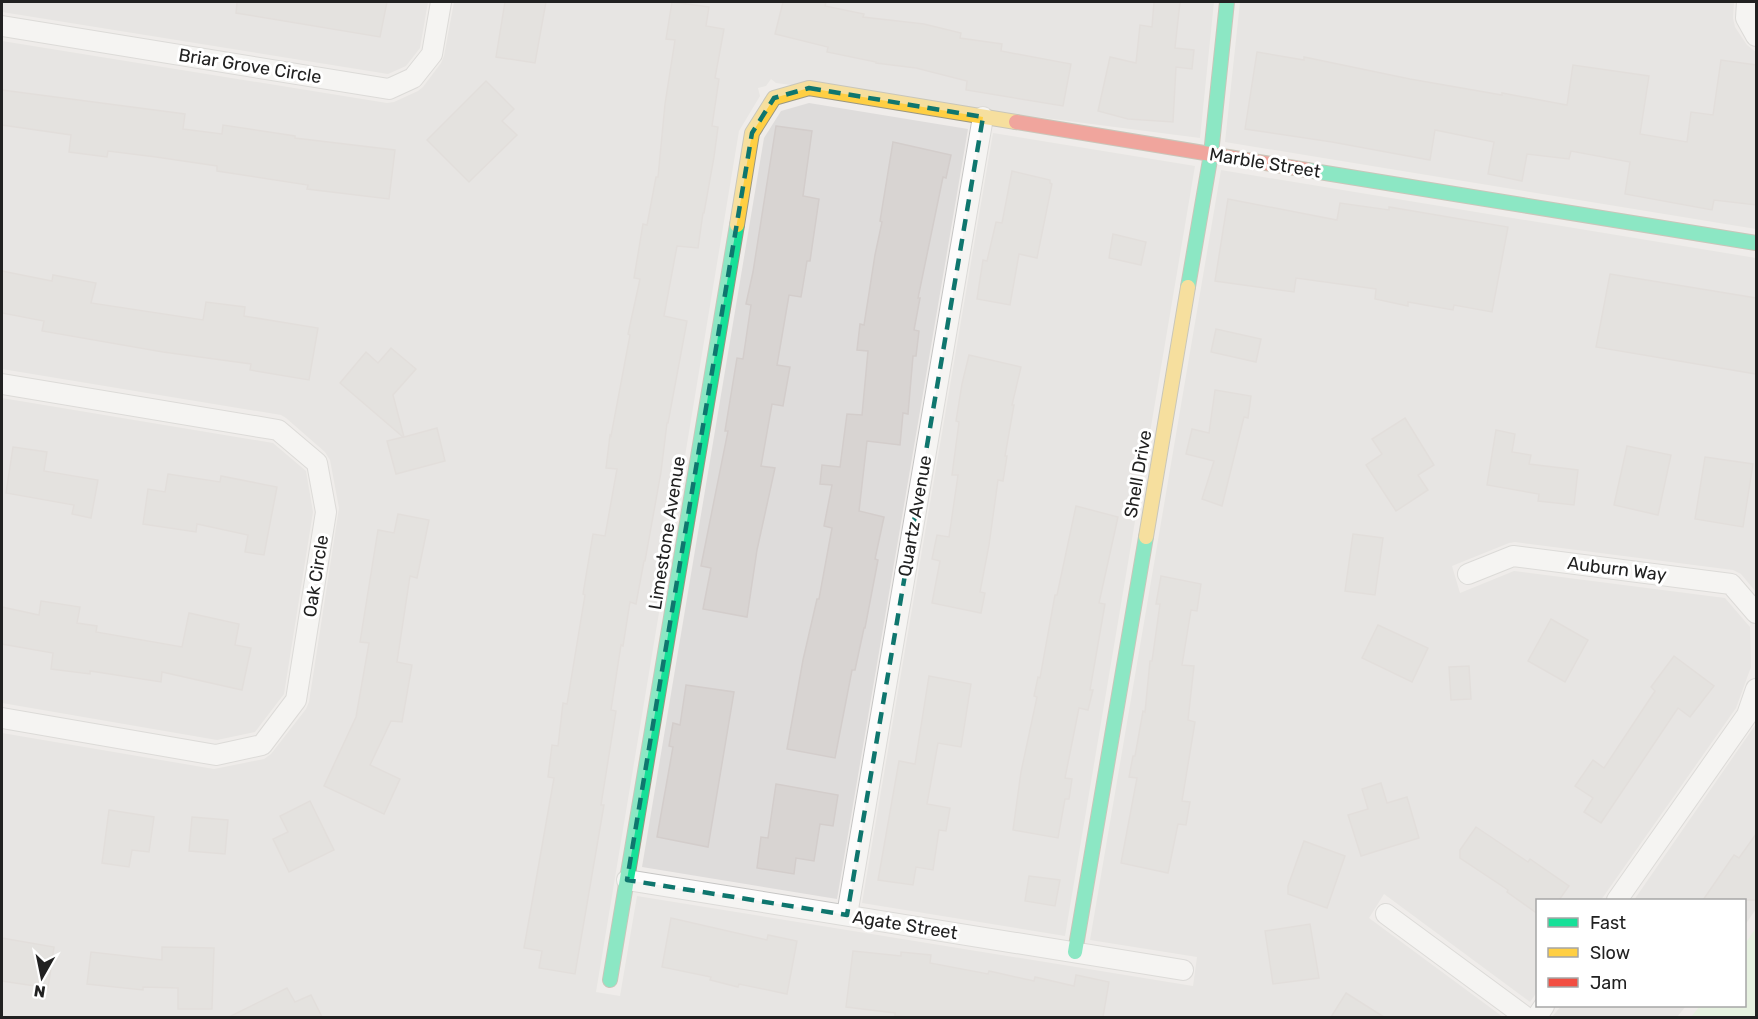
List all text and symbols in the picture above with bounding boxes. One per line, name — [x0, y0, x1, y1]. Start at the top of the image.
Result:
street label: Briar Grove Circle — [177, 44, 323, 88]
street label: Marble Street — [1208, 143, 1322, 183]
street label: Shell Drive — [1119, 428, 1157, 520]
street label: Quartz Avenue — [893, 454, 937, 578]
street label: Limestone Avenue — [644, 455, 690, 611]
street label: Oak Circle — [299, 533, 333, 619]
street label: Auburn Way — [1566, 552, 1668, 586]
legend — [1536, 899, 1746, 1007]
street label: Agate Street — [851, 906, 959, 944]
text: Fast — [1590, 912, 1626, 934]
text: Slow — [1590, 942, 1630, 964]
north arrow — [12, 947, 72, 1007]
text: Jam — [1590, 972, 1627, 994]
text: N — [33, 981, 47, 1002]

